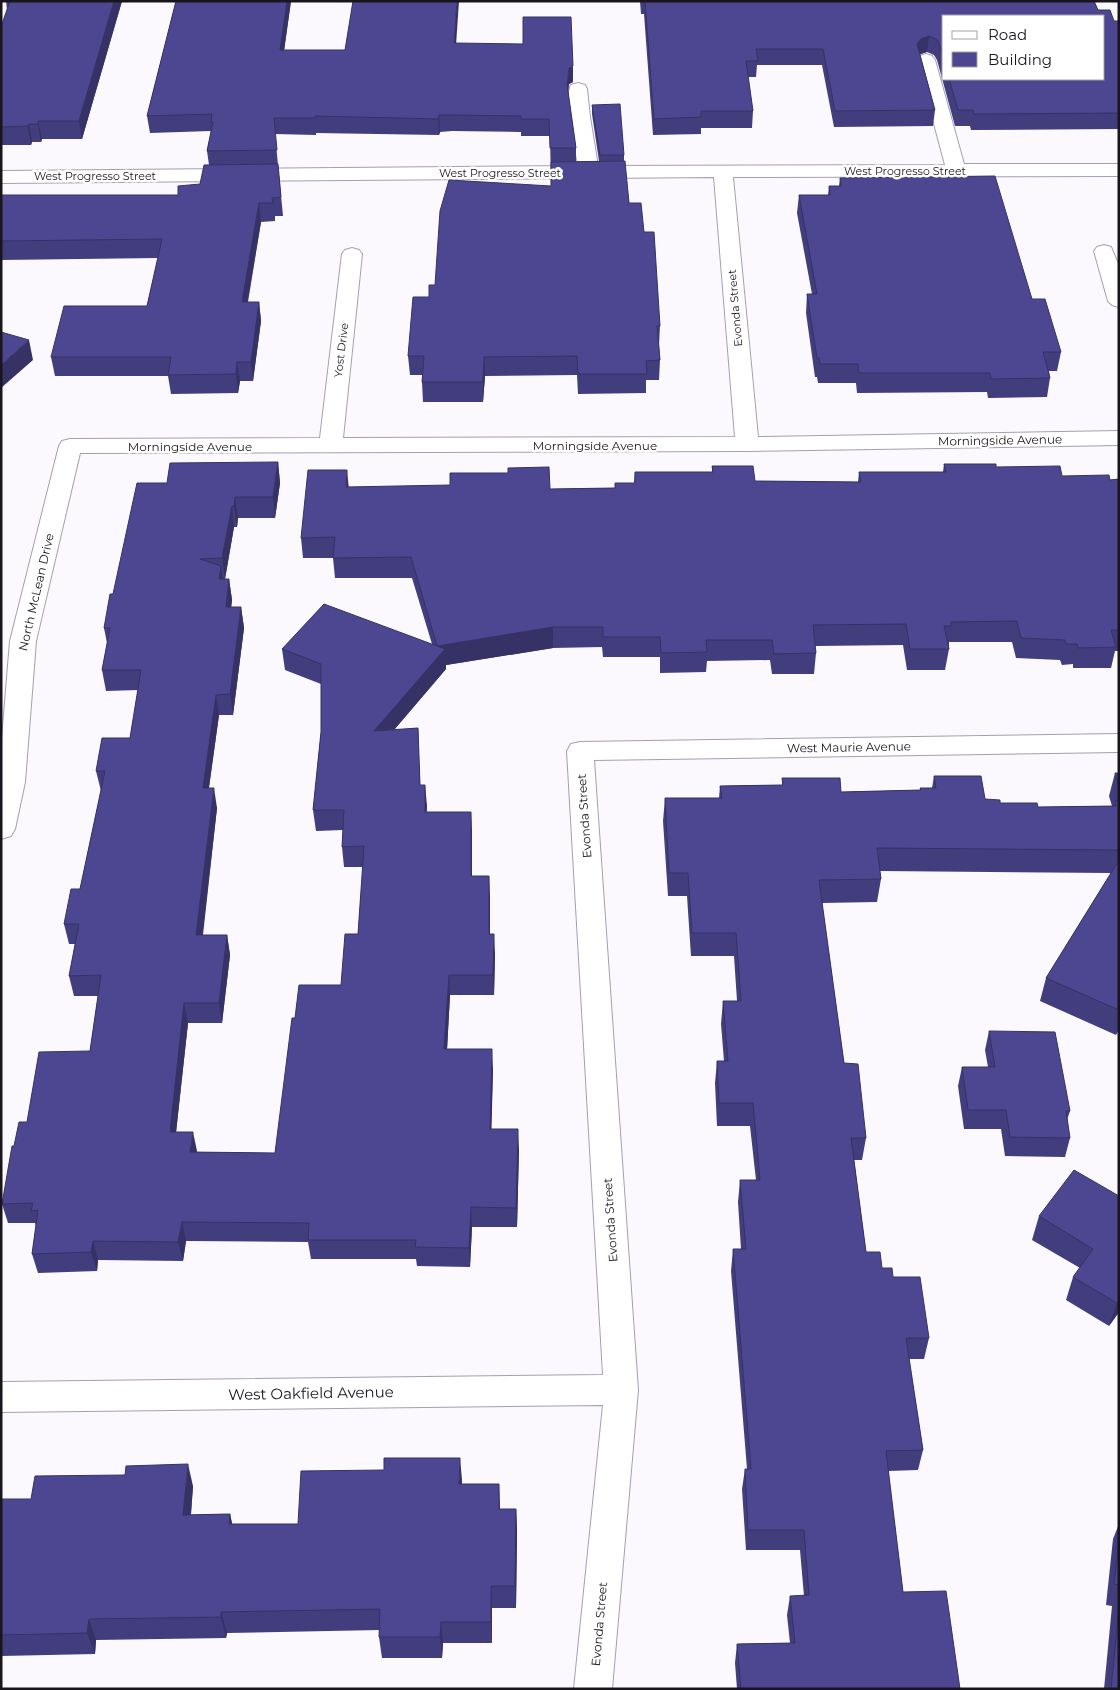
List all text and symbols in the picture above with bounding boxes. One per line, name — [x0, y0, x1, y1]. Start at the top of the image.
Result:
legend — [942, 15, 1105, 80]
text: Road — [988, 25, 1027, 44]
text: Building — [988, 50, 1052, 69]
street label: West Progresso Street — [844, 164, 967, 178]
street label: West Progresso Street — [439, 166, 562, 180]
street label: West Progresso Street — [34, 169, 157, 183]
street label: Evonda Street — [725, 268, 745, 347]
street label: Yost Drive — [331, 322, 351, 378]
street label: Morningside Avenue — [938, 431, 1062, 449]
street label: Morningside Avenue — [533, 438, 657, 453]
street label: Morningside Avenue — [128, 439, 252, 454]
street label: North McLean Drive — [15, 532, 57, 652]
street label: West Maurie Avenue — [787, 738, 911, 756]
street label: Evonda Street — [574, 773, 594, 859]
street label: Evonda Street — [600, 1177, 620, 1263]
street label: West Oakfield Avenue — [228, 1382, 394, 1404]
street label: Evonda Street — [588, 1581, 610, 1667]

